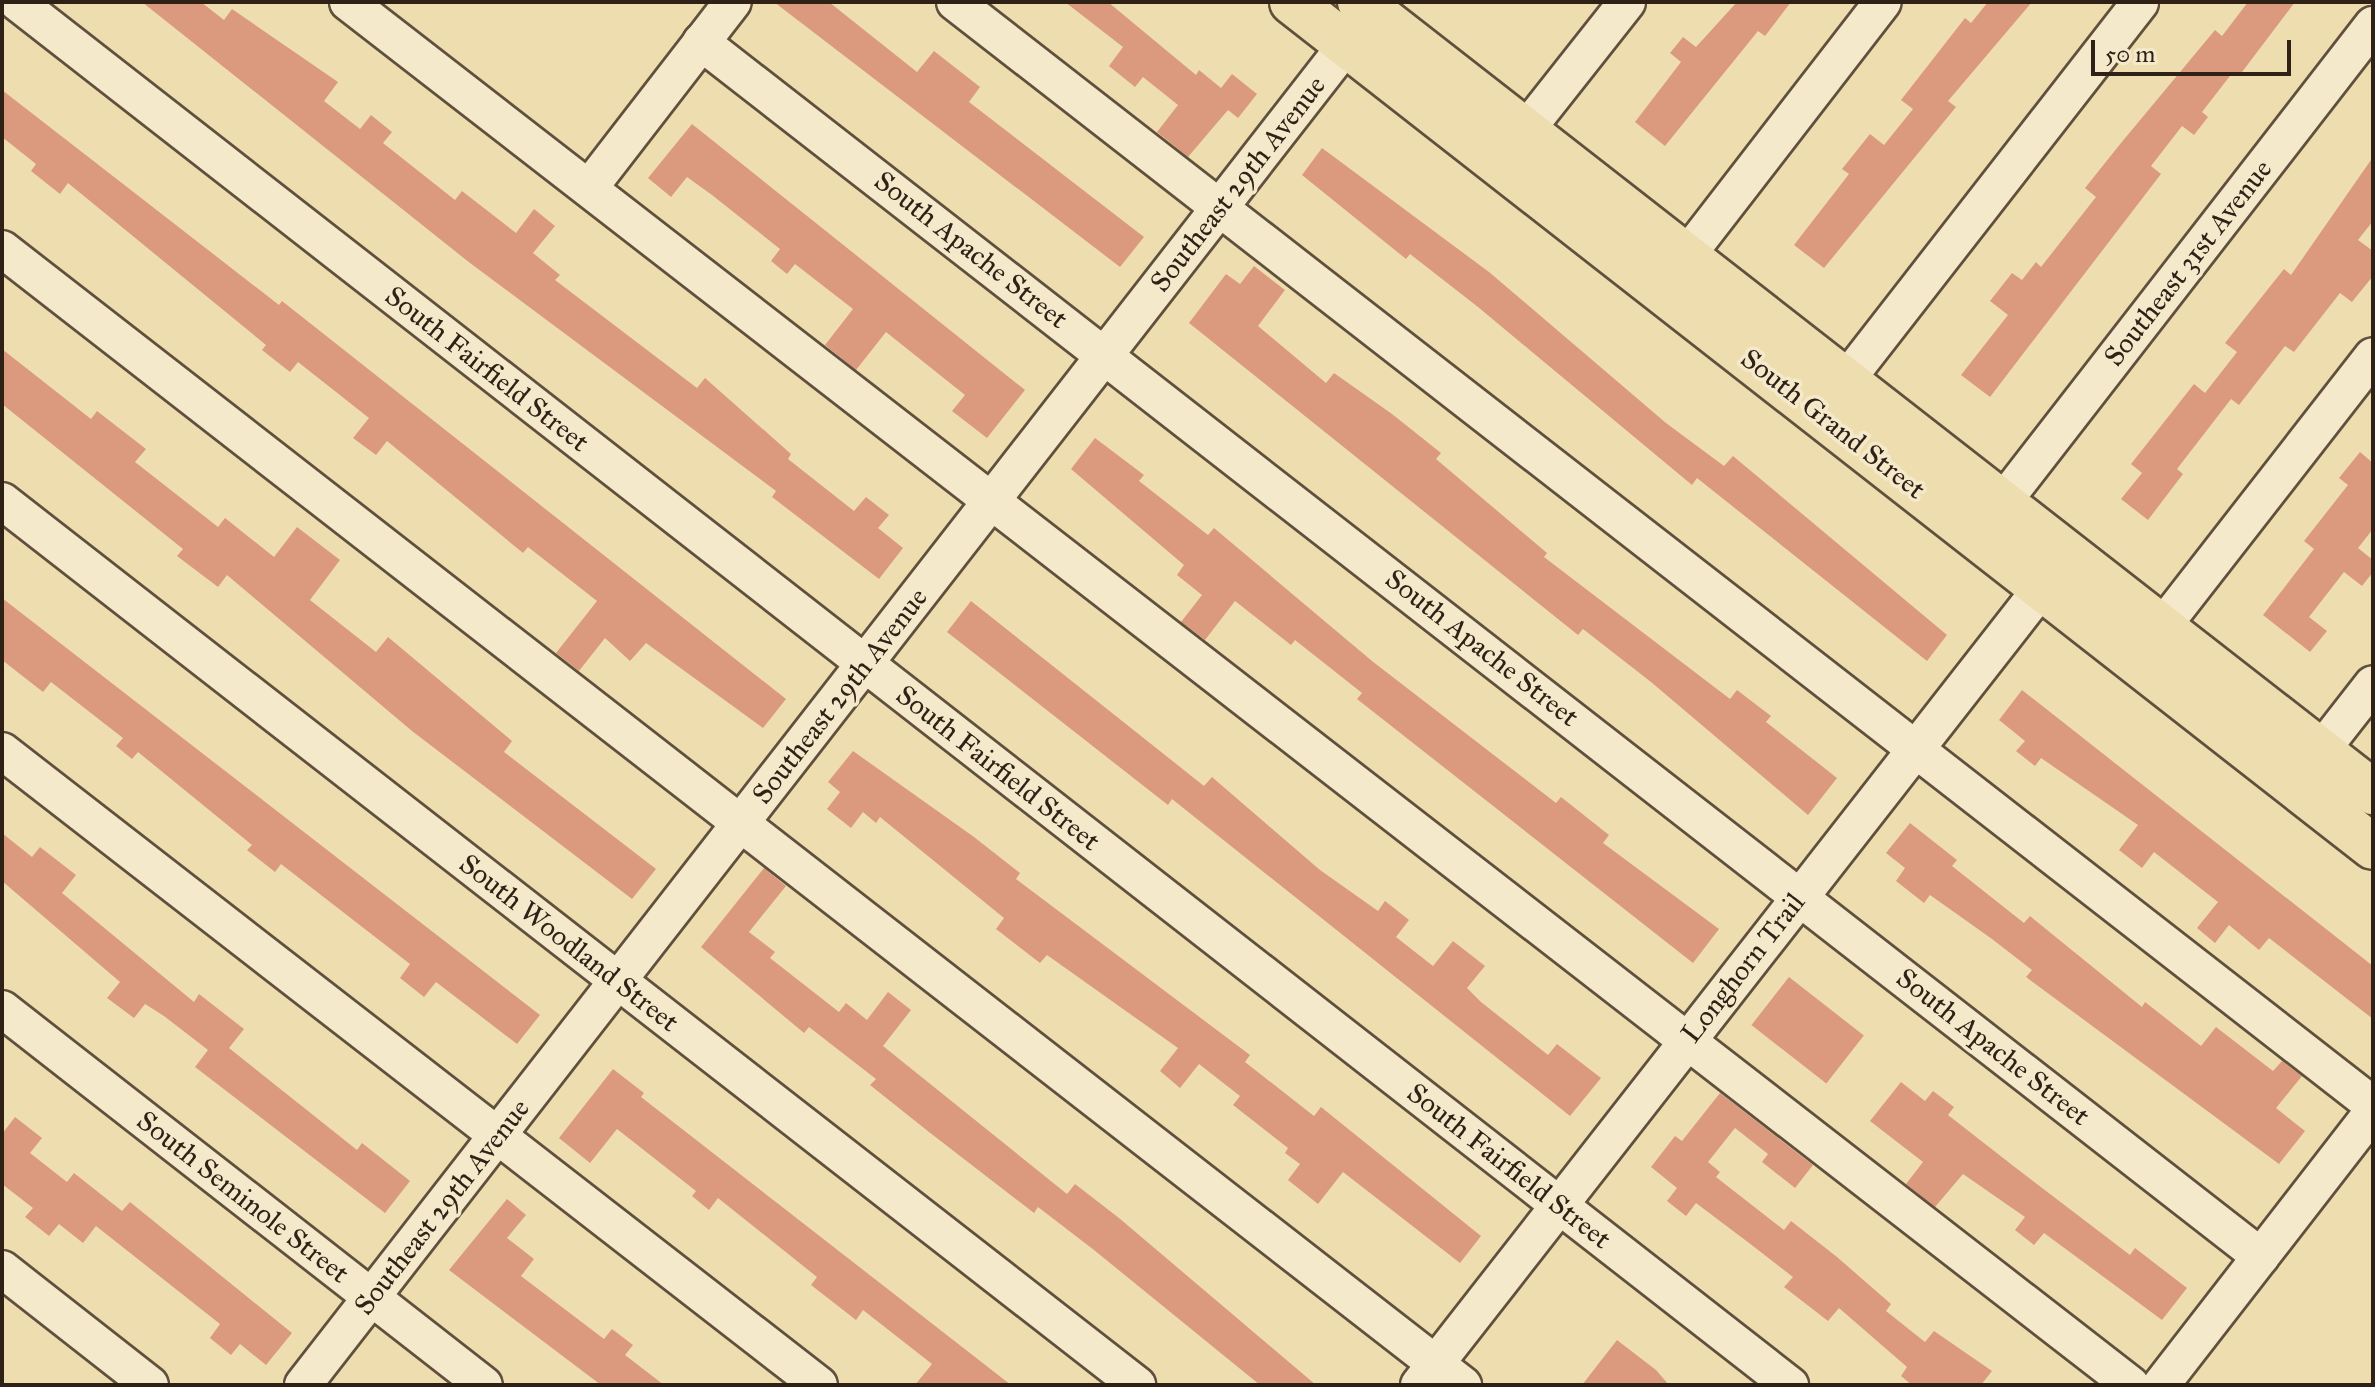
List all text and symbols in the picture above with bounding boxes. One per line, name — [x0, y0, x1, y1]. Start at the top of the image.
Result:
scale bar — [2095, 24, 2295, 74]
text: 50 m — [2105, 39, 2155, 69]
street label: Southeast 29th Avenue — [1143, 69, 1333, 299]
street label: Southeast 31st Avenue — [2097, 153, 2279, 373]
street label: South Apache Street — [868, 164, 1074, 336]
street label: South Fairfield Street — [378, 279, 596, 459]
street label: South Grand Street — [1734, 342, 1932, 506]
street label: South Apache Street — [1379, 562, 1585, 734]
street label: Southeast 29th Avenue — [745, 581, 935, 811]
street label: South Fairfield Street — [889, 678, 1107, 858]
street label: South Woodland Street — [453, 847, 685, 1039]
street label: Longhorn Trail — [1674, 886, 1812, 1050]
street label: South Apache Street — [1890, 961, 2096, 1133]
street label: South Fairfield Street — [1400, 1076, 1618, 1256]
street label: Southeast 29th Avenue — [347, 1092, 537, 1322]
street label: South Seminole Street — [130, 1104, 356, 1290]

